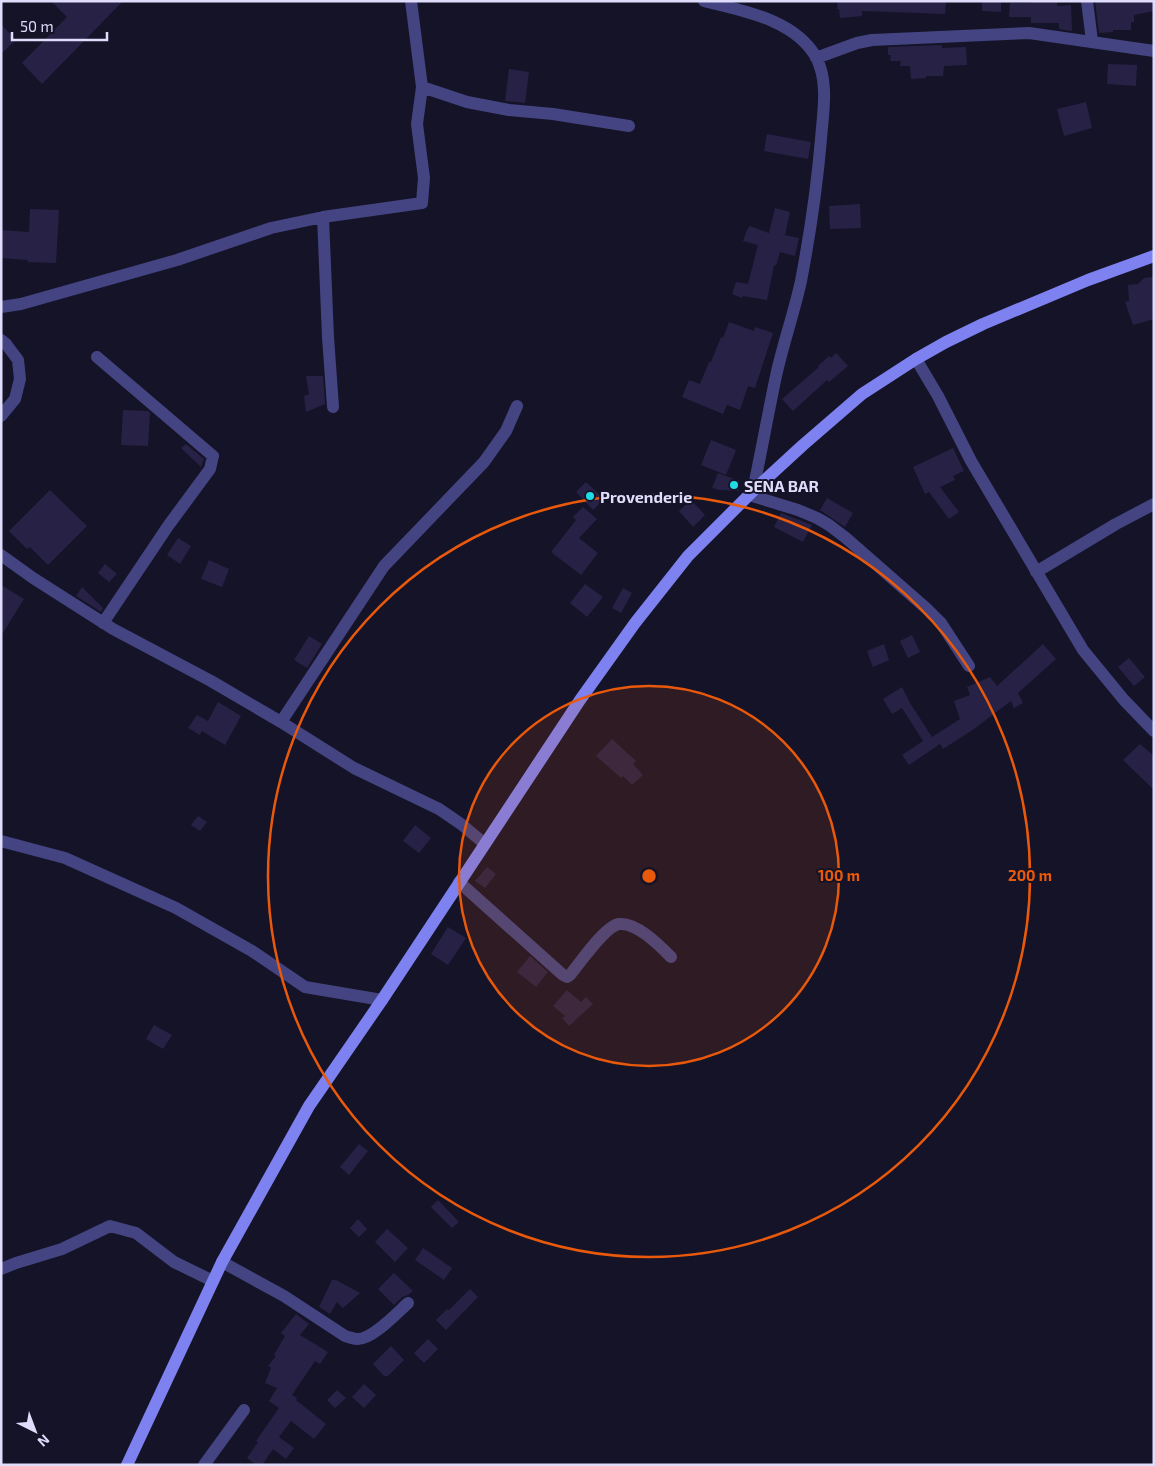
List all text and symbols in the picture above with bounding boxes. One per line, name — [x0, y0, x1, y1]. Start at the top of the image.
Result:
scale bar — [12, 10, 108, 42]
text: 50 m — [20, 17, 54, 35]
place label: SENA BAR — [744, 476, 819, 495]
marker: SENA BAR — [728, 479, 740, 491]
place label: Provenderie — [600, 487, 692, 506]
marker: Provenderie — [584, 490, 596, 502]
text: 100 m — [818, 866, 860, 884]
text: 200 m — [1008, 866, 1052, 884]
centre of rings — [640, 867, 658, 885]
north arrow — [10, 1406, 60, 1456]
text: N — [35, 1431, 53, 1451]

